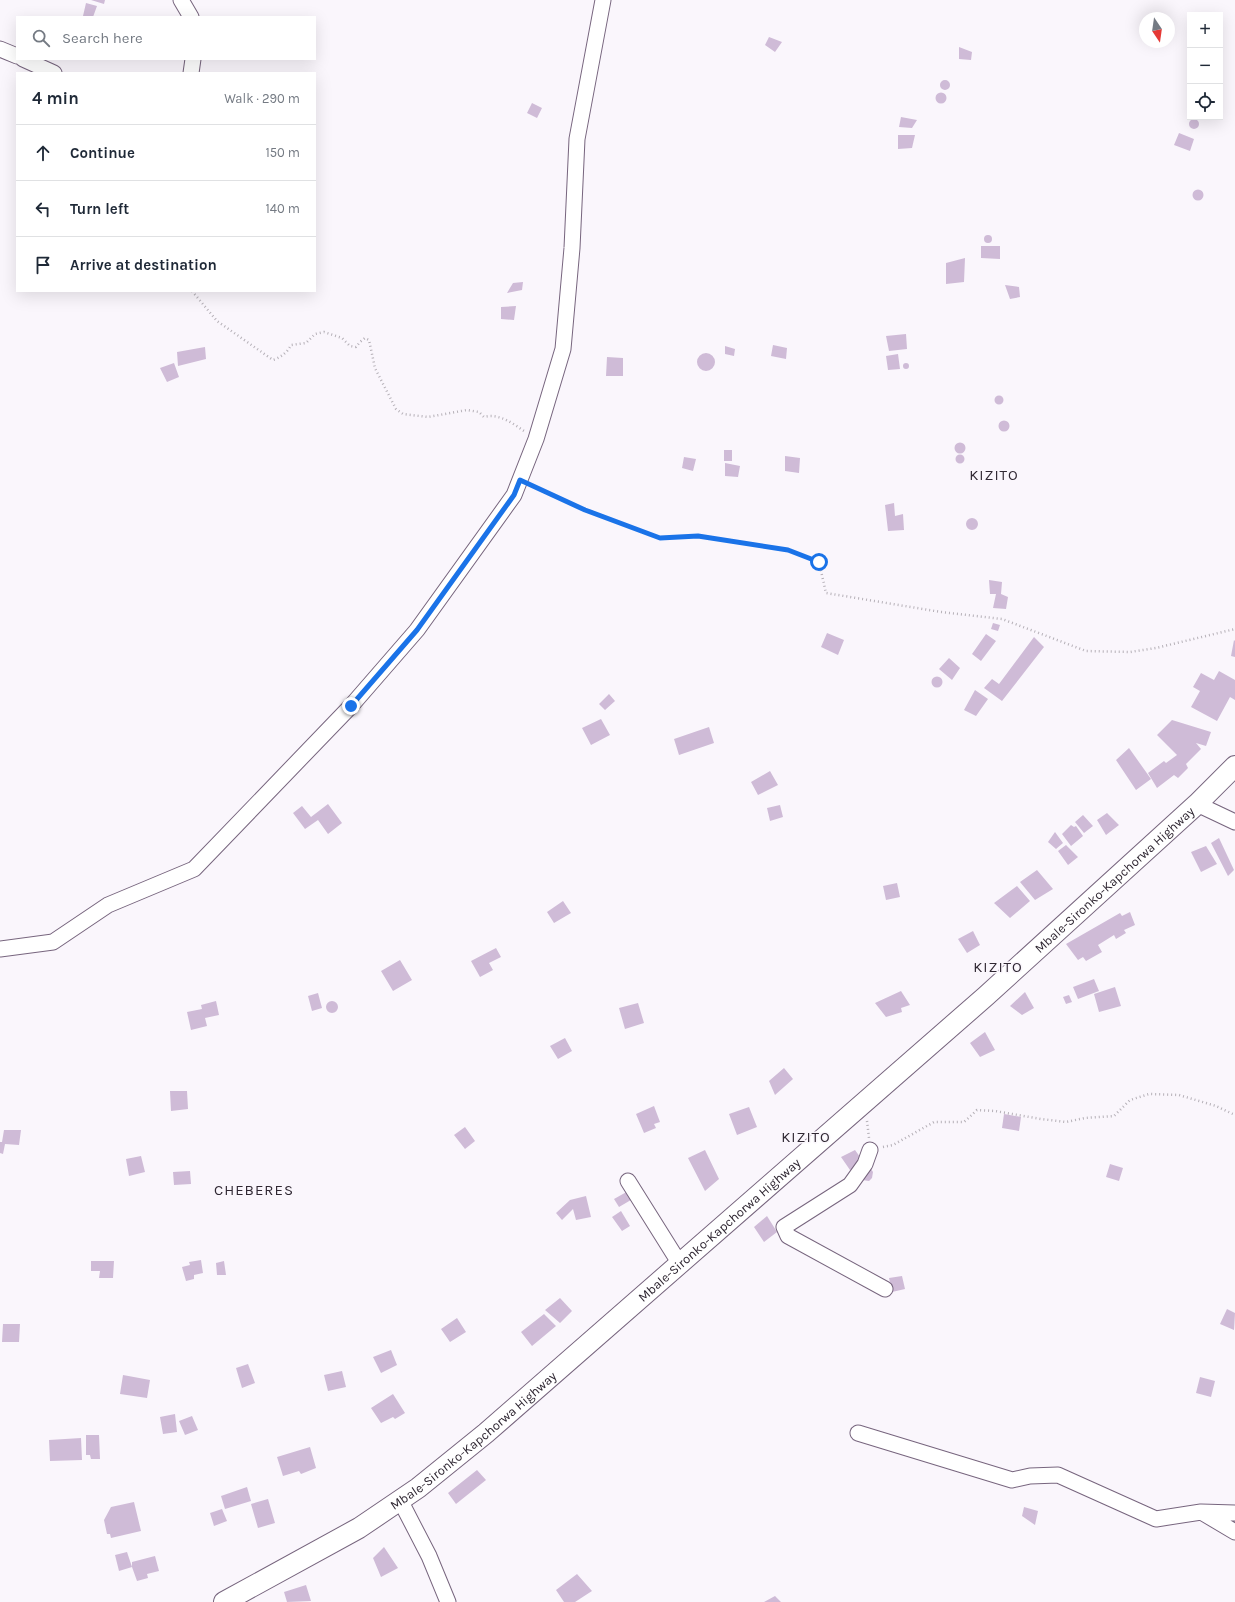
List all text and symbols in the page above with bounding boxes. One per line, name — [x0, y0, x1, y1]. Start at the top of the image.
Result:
north arrow — [1139, 12, 1175, 48]
map controls — [1187, 12, 1223, 120]
button: + — [1187, 12, 1223, 48]
search box — [16, 16, 316, 60]
icon: search — [30, 27, 52, 49]
text: Search here — [62, 29, 143, 47]
button: − — [1187, 48, 1223, 84]
button: locate — [1187, 84, 1223, 120]
text: 4 min — [32, 88, 79, 108]
text: Walk · 290 m — [224, 91, 300, 106]
icon: ahead — [32, 142, 54, 164]
text: Continue — [70, 144, 135, 162]
text: 150 m — [265, 145, 300, 160]
icon: left — [32, 198, 54, 220]
text: Turn left — [70, 200, 129, 218]
text: 140 m — [265, 201, 300, 216]
icon: arrive — [32, 254, 54, 276]
text: Arrive at destination — [70, 256, 217, 274]
district label: KIZITO — [969, 466, 1019, 484]
route start — [810, 553, 828, 571]
route end — [342, 697, 360, 715]
street label: Mbale-Sironko-Kapchorwa Highway — [1032, 803, 1197, 956]
district label: KIZITO — [973, 958, 1023, 976]
district label: KIZITO — [781, 1128, 831, 1146]
street label: Mbale-Sironko-Kapchorwa Highway — [635, 1155, 803, 1305]
district label: CHEBERES — [214, 1181, 294, 1199]
street label: Mbale-Sironko-Kapchorwa Highway — [387, 1368, 559, 1513]

